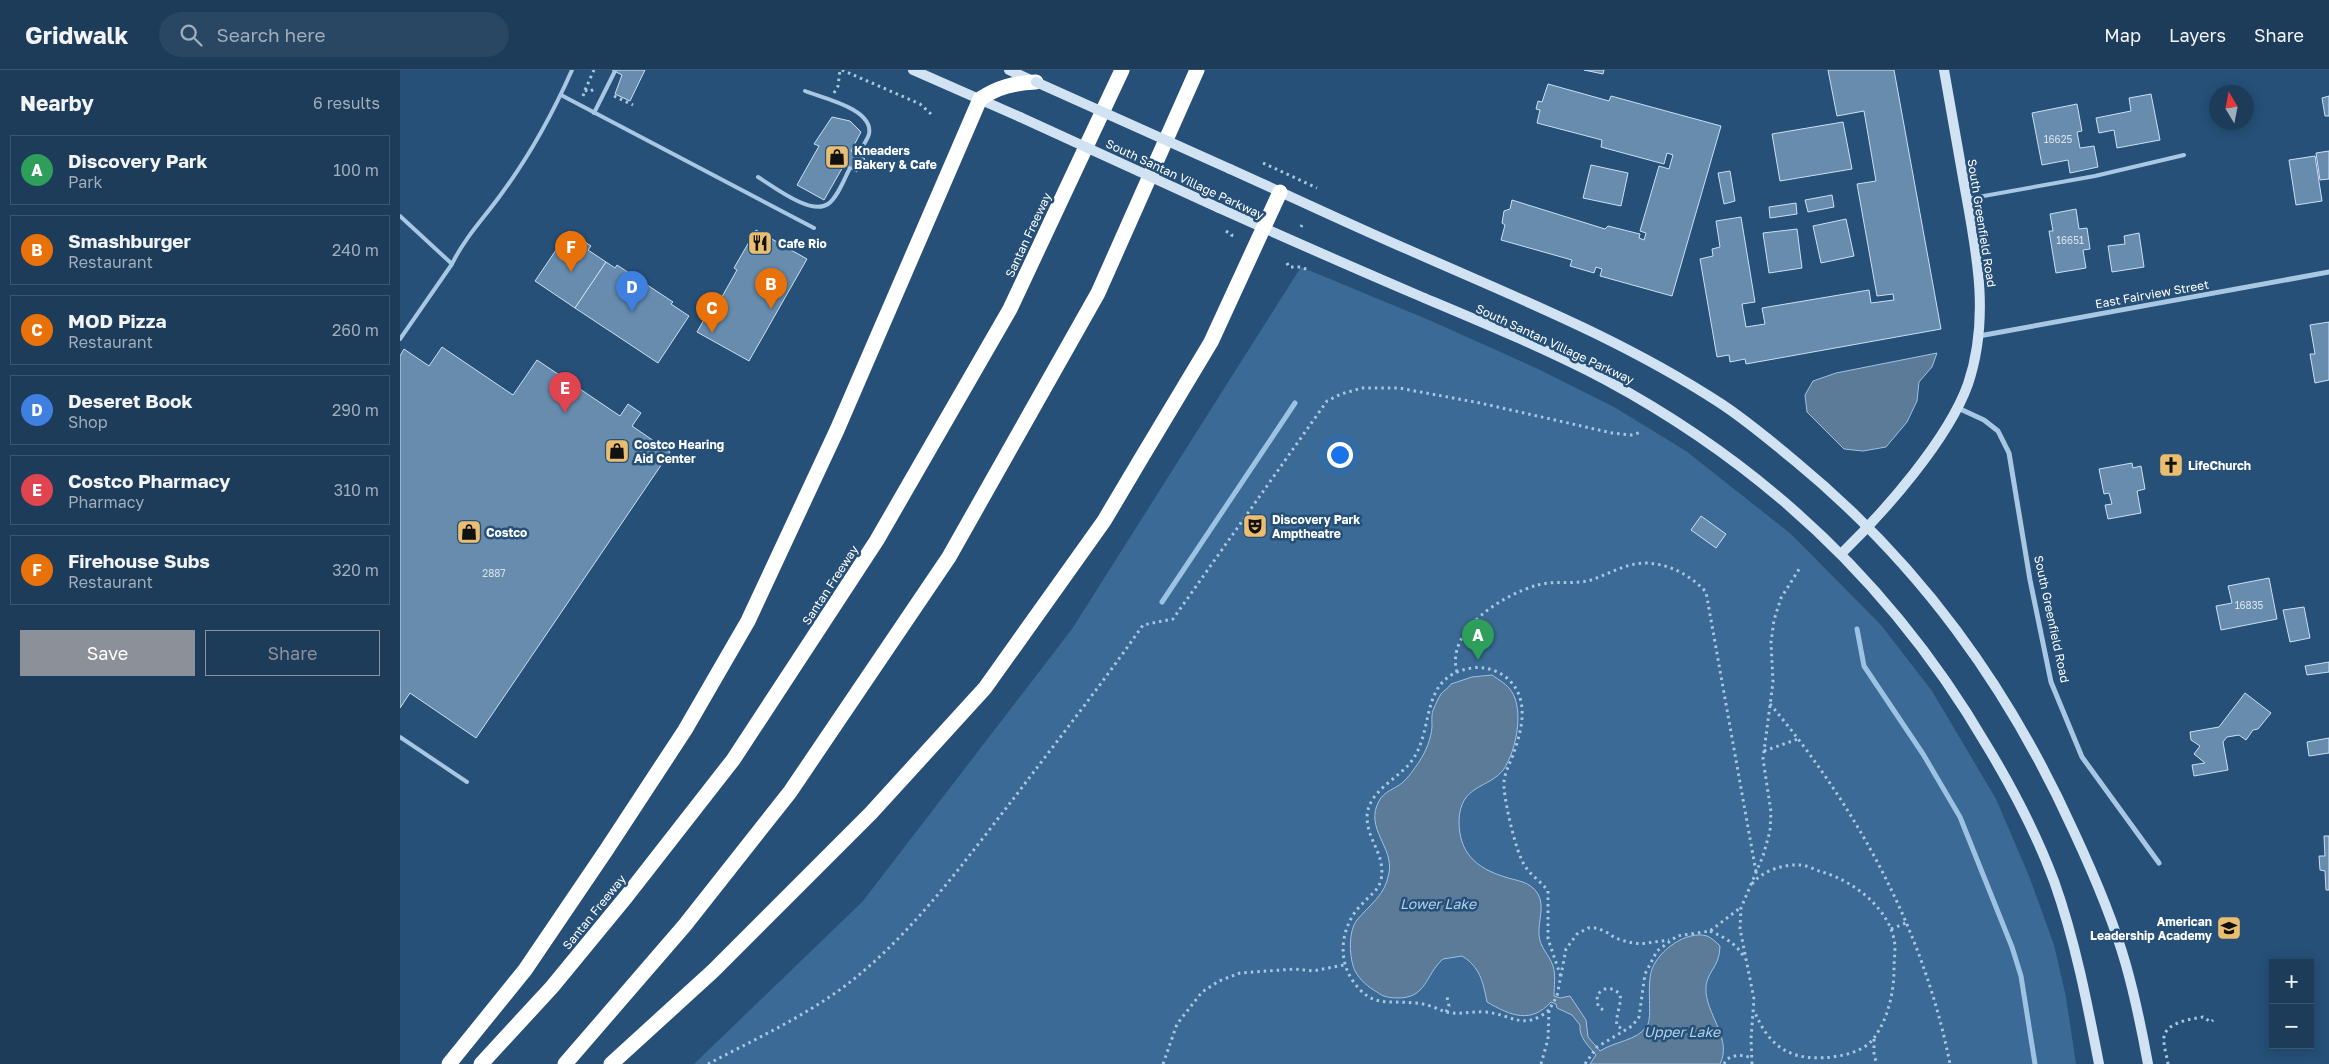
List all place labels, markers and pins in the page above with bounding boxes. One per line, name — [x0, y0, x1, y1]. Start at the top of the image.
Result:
place label: Kneaders Bakery & Cafe — [854, 143, 937, 172]
shop icon: Kneaders Bakery & Cafe — [824, 144, 850, 170]
restaurant icon: Cafe Rio — [747, 230, 773, 256]
pin: F — [555, 231, 587, 272]
place label: Cafe Rio — [778, 236, 827, 251]
pin: B — [755, 268, 787, 309]
pin: D — [616, 271, 648, 312]
pin: C — [696, 292, 728, 333]
pin: E — [549, 372, 581, 413]
place label: Costco Hearing Aid Center — [634, 437, 724, 466]
shop icon: Costco Hearing Aid Center — [604, 438, 630, 464]
church icon: LifeChurch — [2158, 452, 2184, 478]
place label: LifeChurch — [2188, 458, 2251, 473]
place label: Discovery Park Amptheatre — [1272, 512, 1360, 541]
theatre icon: Discovery Park Amptheatre — [1242, 513, 1268, 539]
shop icon: Costco — [456, 519, 482, 545]
place label: Costco — [486, 525, 527, 540]
pin: A — [1462, 619, 1494, 660]
place label: American Leadership Academy — [2090, 914, 2213, 943]
school or university icon: American Leadership Academy — [2216, 915, 2242, 941]

